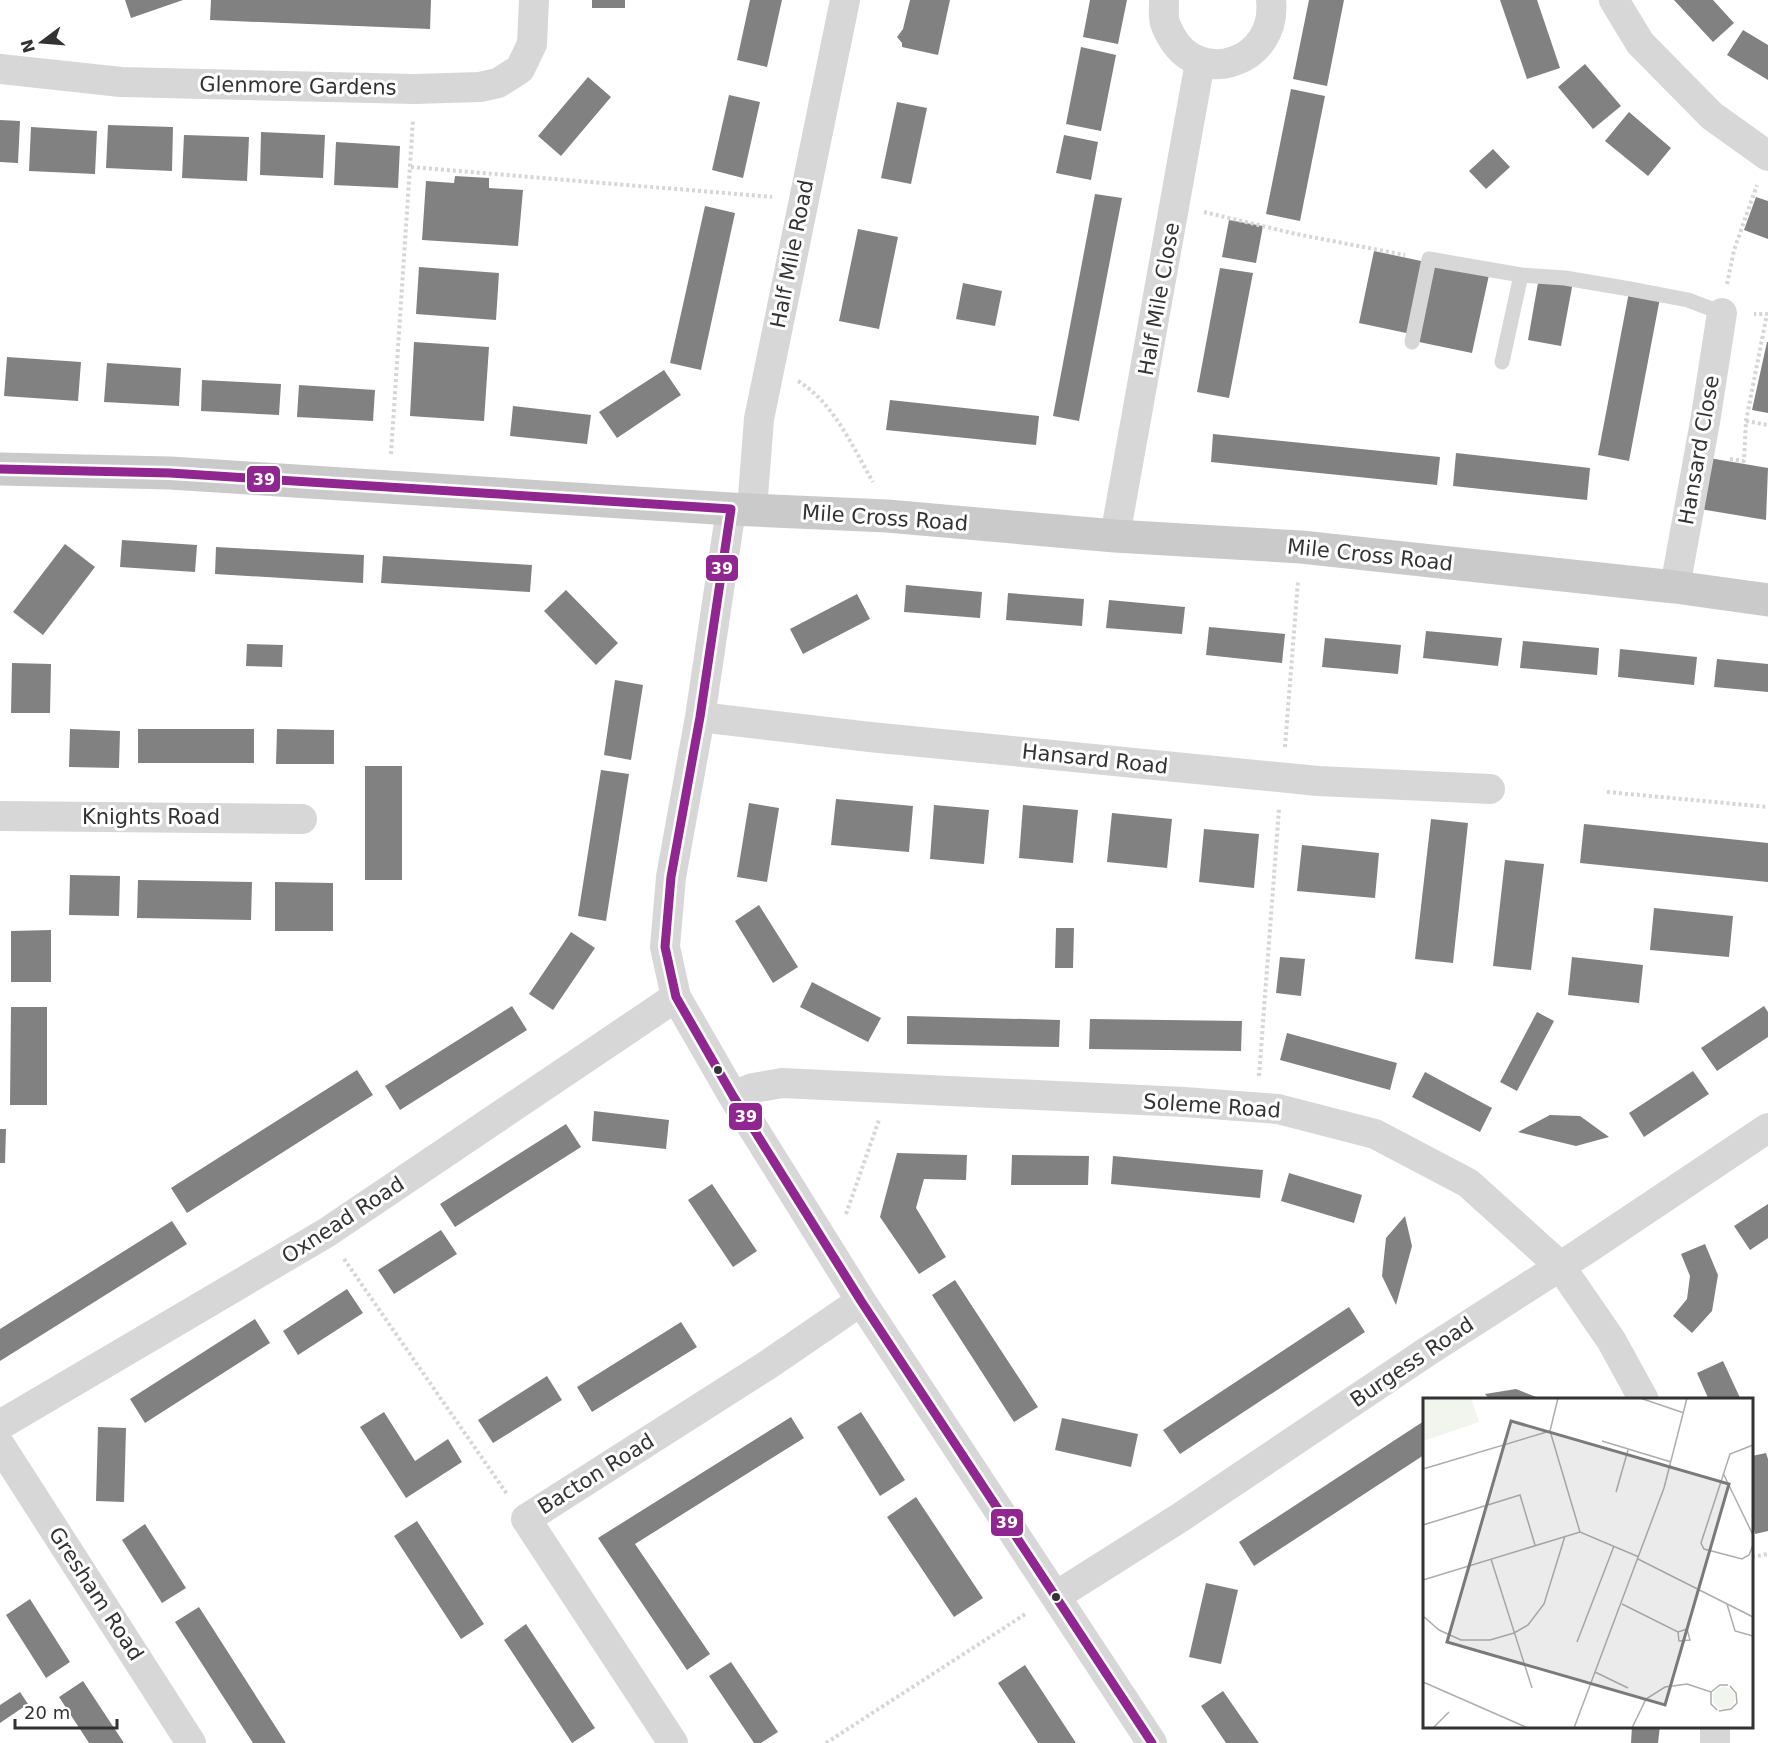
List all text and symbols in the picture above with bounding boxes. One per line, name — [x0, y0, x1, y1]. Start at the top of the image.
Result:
north arrow — [12, 12, 72, 72]
text: N — [17, 37, 39, 55]
street label: Glenmore Gardens — [199, 72, 397, 100]
street label: Half Mile Road — [766, 178, 818, 330]
street label: Half Mile Close — [1134, 221, 1184, 377]
street label: Hansard Close — [1674, 373, 1724, 527]
line badge: 39 — [246, 465, 281, 493]
text: 39 — [253, 470, 275, 489]
street label: Mile Cross Road — [801, 500, 969, 536]
street label: Mile Cross Road — [1286, 534, 1454, 576]
line badge: 39 — [705, 554, 739, 582]
text: 39 — [711, 559, 733, 578]
street label: Hansard Road — [1021, 739, 1169, 779]
street label: Knights Road — [82, 805, 220, 829]
unlabelled marker — [712, 1064, 724, 1076]
street label: Soleme Road — [1142, 1089, 1282, 1123]
line badge: 39 — [728, 1102, 763, 1131]
text: 39 — [735, 1107, 757, 1126]
street label: Oxnead Road — [277, 1172, 409, 1268]
street label: Burgess Road — [1346, 1312, 1478, 1412]
inset map — [1423, 1398, 1753, 1728]
street label: Bacton Road — [533, 1429, 659, 1519]
line badge: 39 — [990, 1508, 1024, 1537]
text: 39 — [996, 1513, 1018, 1532]
street label: Gresham Road — [44, 1523, 148, 1665]
unlabelled marker — [1050, 1591, 1062, 1603]
scale bar — [15, 1692, 117, 1730]
text: 20 m — [24, 1702, 70, 1723]

